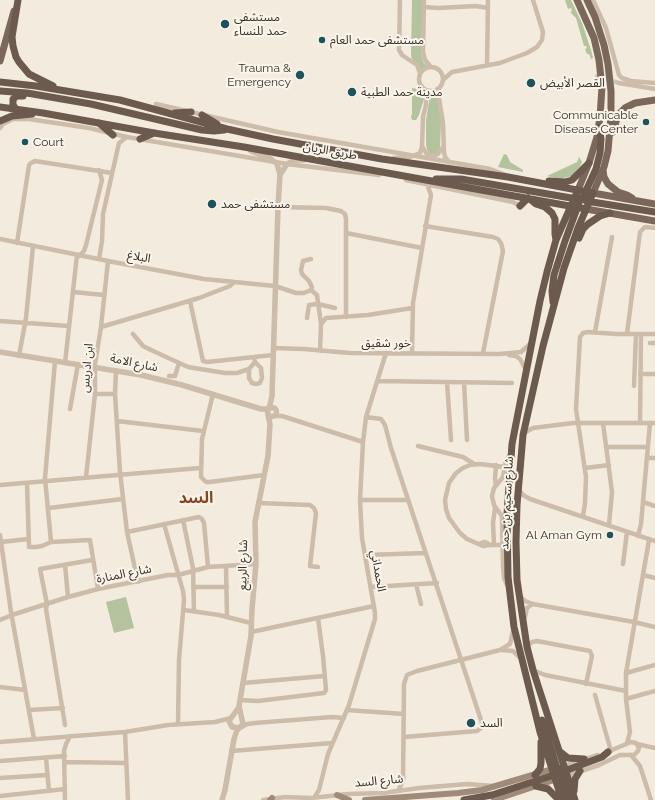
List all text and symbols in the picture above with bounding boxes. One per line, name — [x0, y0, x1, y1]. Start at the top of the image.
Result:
place label: مستشفى حمد للنساء — [234, 10, 287, 38]
marker: مستشفى حمد للنساء — [219, 18, 231, 30]
place label: مستشفى حمد العام — [330, 33, 424, 47]
marker: مستشفى حمد العام — [317, 35, 327, 45]
place label: Trauma & Emergency — [227, 61, 291, 89]
marker: Trauma & Emergency — [294, 69, 306, 81]
place label: القصر الأبيض — [540, 76, 605, 90]
marker: القصر الأبيض — [525, 77, 537, 89]
place label: مدينة حمد الطبية — [361, 85, 443, 99]
marker: مدينة حمد الطبية — [346, 86, 358, 98]
place label: Communicable Disease Center — [553, 108, 638, 136]
marker: Communicable Disease Center — [641, 117, 651, 127]
place label: Court — [33, 135, 64, 149]
marker: Court — [20, 137, 30, 147]
street label: طريق الريان — [302, 139, 358, 163]
place label: مستشفى حمد — [221, 197, 290, 211]
marker: مستشفى حمد — [206, 198, 218, 210]
street label: البلاغ — [126, 248, 152, 266]
street label: خور شقيق — [361, 336, 411, 350]
street label: ابن ادريس — [78, 343, 96, 393]
street label: شارع الامة — [109, 351, 159, 375]
street label: شارع سحيم بن حمد — [497, 456, 517, 550]
district label: السد — [179, 488, 213, 508]
place label: Al Aman Gym — [526, 528, 602, 542]
marker: Al Aman Gym — [605, 530, 615, 540]
street label: شارع الربيع — [235, 539, 251, 591]
street label: الحمداني — [367, 549, 389, 593]
street label: شارع المنارة — [95, 562, 153, 586]
place label: السد — [480, 716, 503, 730]
marker: السد — [465, 717, 477, 729]
street label: شارع السد — [354, 772, 404, 790]

